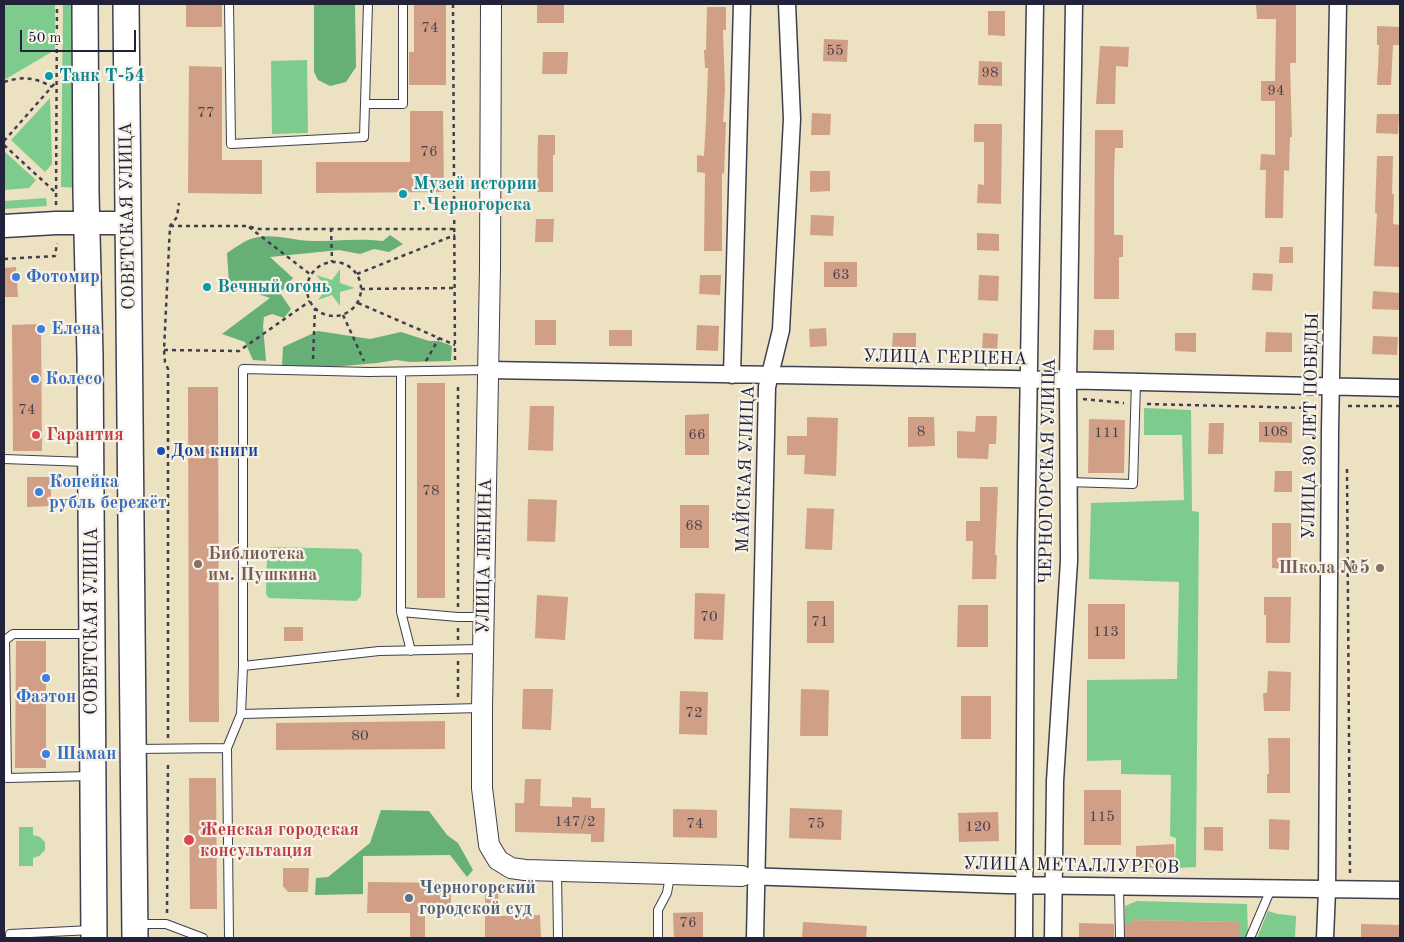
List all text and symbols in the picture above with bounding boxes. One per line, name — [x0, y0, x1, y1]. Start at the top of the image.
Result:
house number: 74 — [421, 19, 439, 37]
scale bar — [22, 20, 139, 52]
text: 50 m — [28, 31, 62, 46]
house number: 55 — [826, 42, 844, 60]
house number: 98 — [981, 64, 999, 82]
place label: Танк Т-54 — [59, 65, 145, 87]
marker: Танк Т-54 — [43, 70, 55, 82]
house number: 94 — [1267, 82, 1285, 100]
house number: 77 — [197, 104, 215, 122]
street label: СОВЕТСКАЯ УЛИЦА — [116, 122, 140, 310]
house number: 76 — [420, 143, 438, 161]
place label: Музей истории г.Черногорска — [413, 173, 537, 215]
marker: Музей истории г.Черногорска — [397, 188, 409, 200]
place label: Фотомир — [26, 266, 100, 288]
house number: 63 — [832, 266, 850, 284]
marker: Фотомир — [10, 271, 22, 283]
place label: Вечный огонь — [217, 276, 330, 298]
marker: Вечный огонь — [201, 281, 213, 293]
street label: УЛИЦА 30 ЛЕТ ПОБЕДЫ — [1298, 312, 1324, 540]
place label: Елена — [51, 318, 101, 340]
marker: Елена — [35, 323, 47, 335]
street label: УЛИЦА ГЕРЦЕНА — [863, 346, 1027, 370]
street label: ЧЕРНОГОРСКАЯ УЛИЦА — [1035, 358, 1061, 584]
place label: Колесо — [45, 368, 102, 390]
marker: Колесо — [29, 373, 41, 385]
street label: МАЙСКАЯ УЛИЦА — [732, 385, 760, 553]
house number: 74 — [18, 401, 36, 419]
house number: 8 — [917, 423, 925, 441]
house number: 108 — [1262, 423, 1288, 441]
place label: Гарантия — [46, 424, 124, 446]
house number: 111 — [1094, 424, 1120, 442]
house number: 66 — [688, 426, 706, 444]
marker: Гарантия — [30, 429, 42, 441]
place label: Дом книги — [171, 440, 258, 462]
marker: Дом книги — [155, 445, 167, 457]
place label: Копейка рубль бережёт — [49, 471, 167, 514]
street label: УЛИЦА ЛЕНИНА — [473, 478, 497, 634]
house number: 78 — [422, 482, 440, 500]
marker: Копейка рубль бережёт — [33, 486, 45, 498]
house number: 68 — [685, 517, 703, 535]
street label: СОВЕТСКАЯ УЛИЦА — [81, 527, 103, 715]
place label: Библиотека им. Пушкина — [208, 543, 317, 586]
place label: Школа №5 — [1278, 557, 1370, 579]
marker: Библиотека им. Пушкина — [192, 558, 204, 570]
marker: Школа №5 — [1374, 562, 1386, 574]
house number: 70 — [700, 608, 718, 626]
house number: 71 — [811, 613, 829, 631]
house number: 113 — [1093, 623, 1119, 641]
marker: Фаэтон — [40, 672, 52, 684]
place label: Фаэтон — [16, 686, 76, 708]
house number: 72 — [685, 704, 703, 722]
house number: 80 — [351, 727, 369, 745]
place label: Шаман — [56, 743, 116, 765]
marker: Шаман — [40, 748, 52, 760]
house number: 115 — [1089, 808, 1115, 826]
house number: 147/2 — [554, 813, 596, 831]
house number: 74 — [686, 815, 704, 833]
house number: 75 — [807, 815, 825, 833]
house number: 120 — [965, 818, 991, 836]
place label: Женская городская консультация — [200, 819, 359, 862]
marker: Женская городская консультация — [182, 833, 196, 847]
street label: УЛИЦА МЕТАЛЛУРГОВ — [963, 853, 1179, 879]
place label: Черногорский городской суд — [419, 877, 536, 920]
marker: Черногорский городской суд — [403, 892, 415, 904]
house number: 76 — [679, 914, 697, 932]

